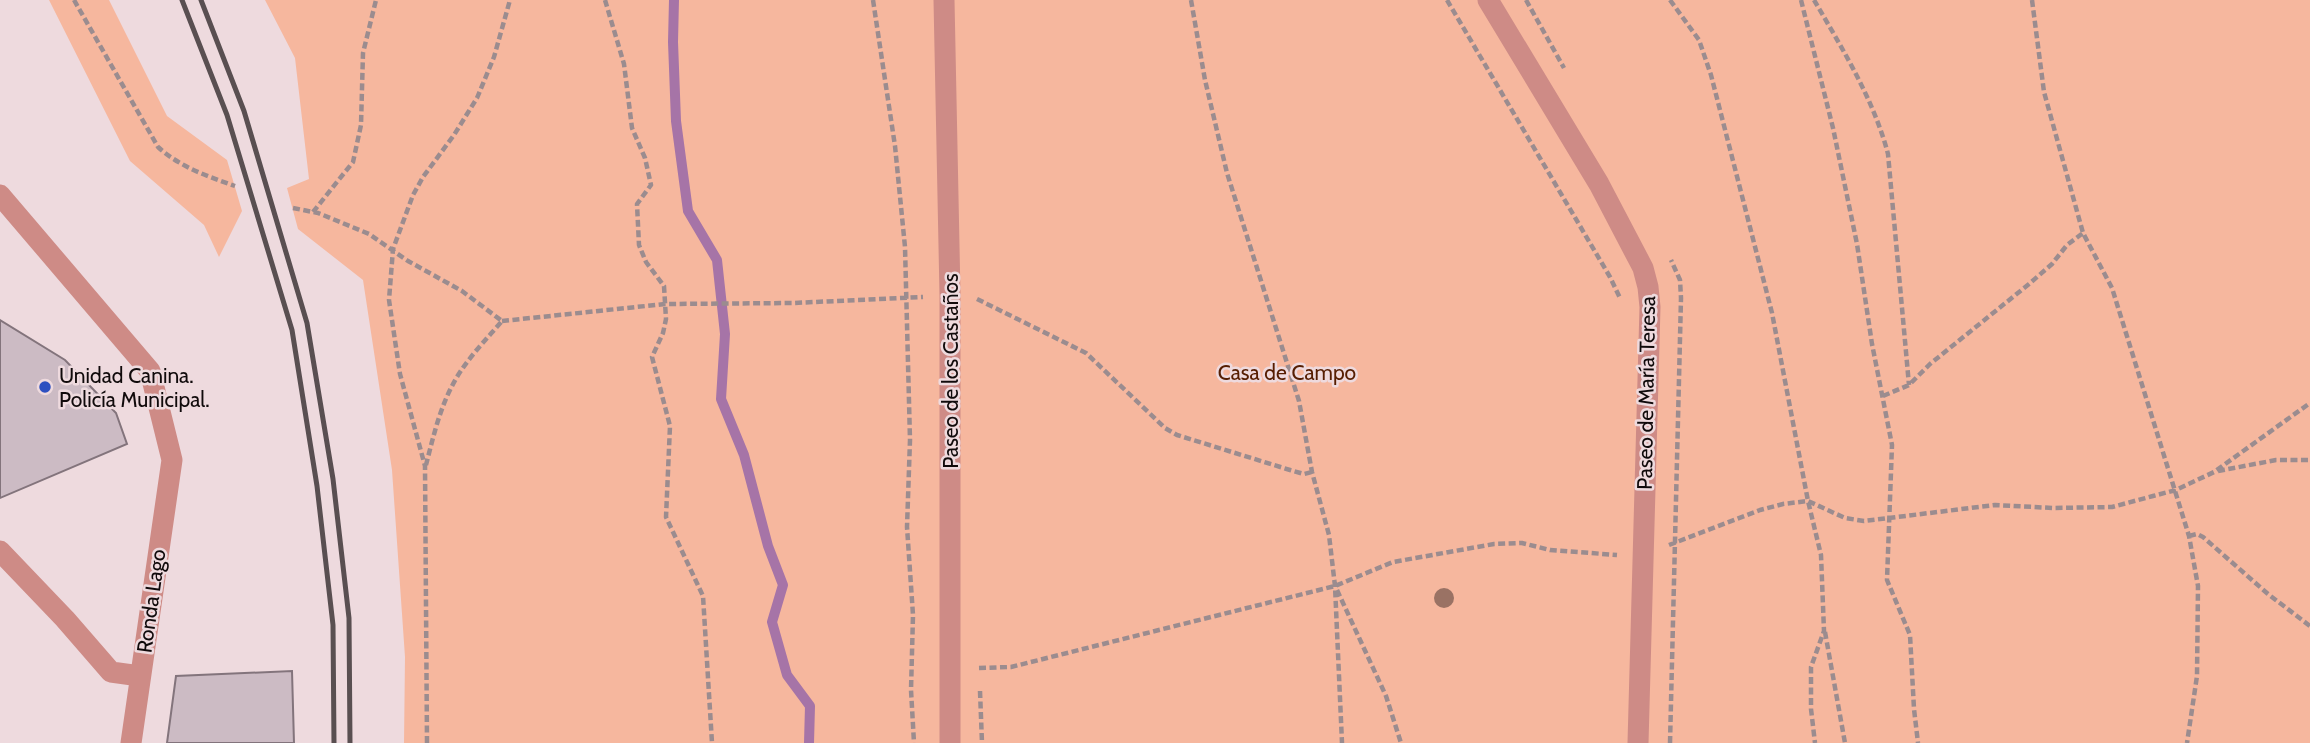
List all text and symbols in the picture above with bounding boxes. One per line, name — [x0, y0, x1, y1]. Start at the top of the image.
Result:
street label: Paseo de los Castaños — [938, 273, 963, 469]
street label: Paseo de María Teresa — [1632, 296, 1660, 490]
park label: Casa de Campo — [1218, 360, 1356, 385]
place label: Unidad Canina. Policía Municipal. — [59, 363, 210, 412]
marker: Unidad Canina. Policía Municipal. — [37, 379, 53, 395]
street label: Ronda Lago — [131, 547, 171, 655]

